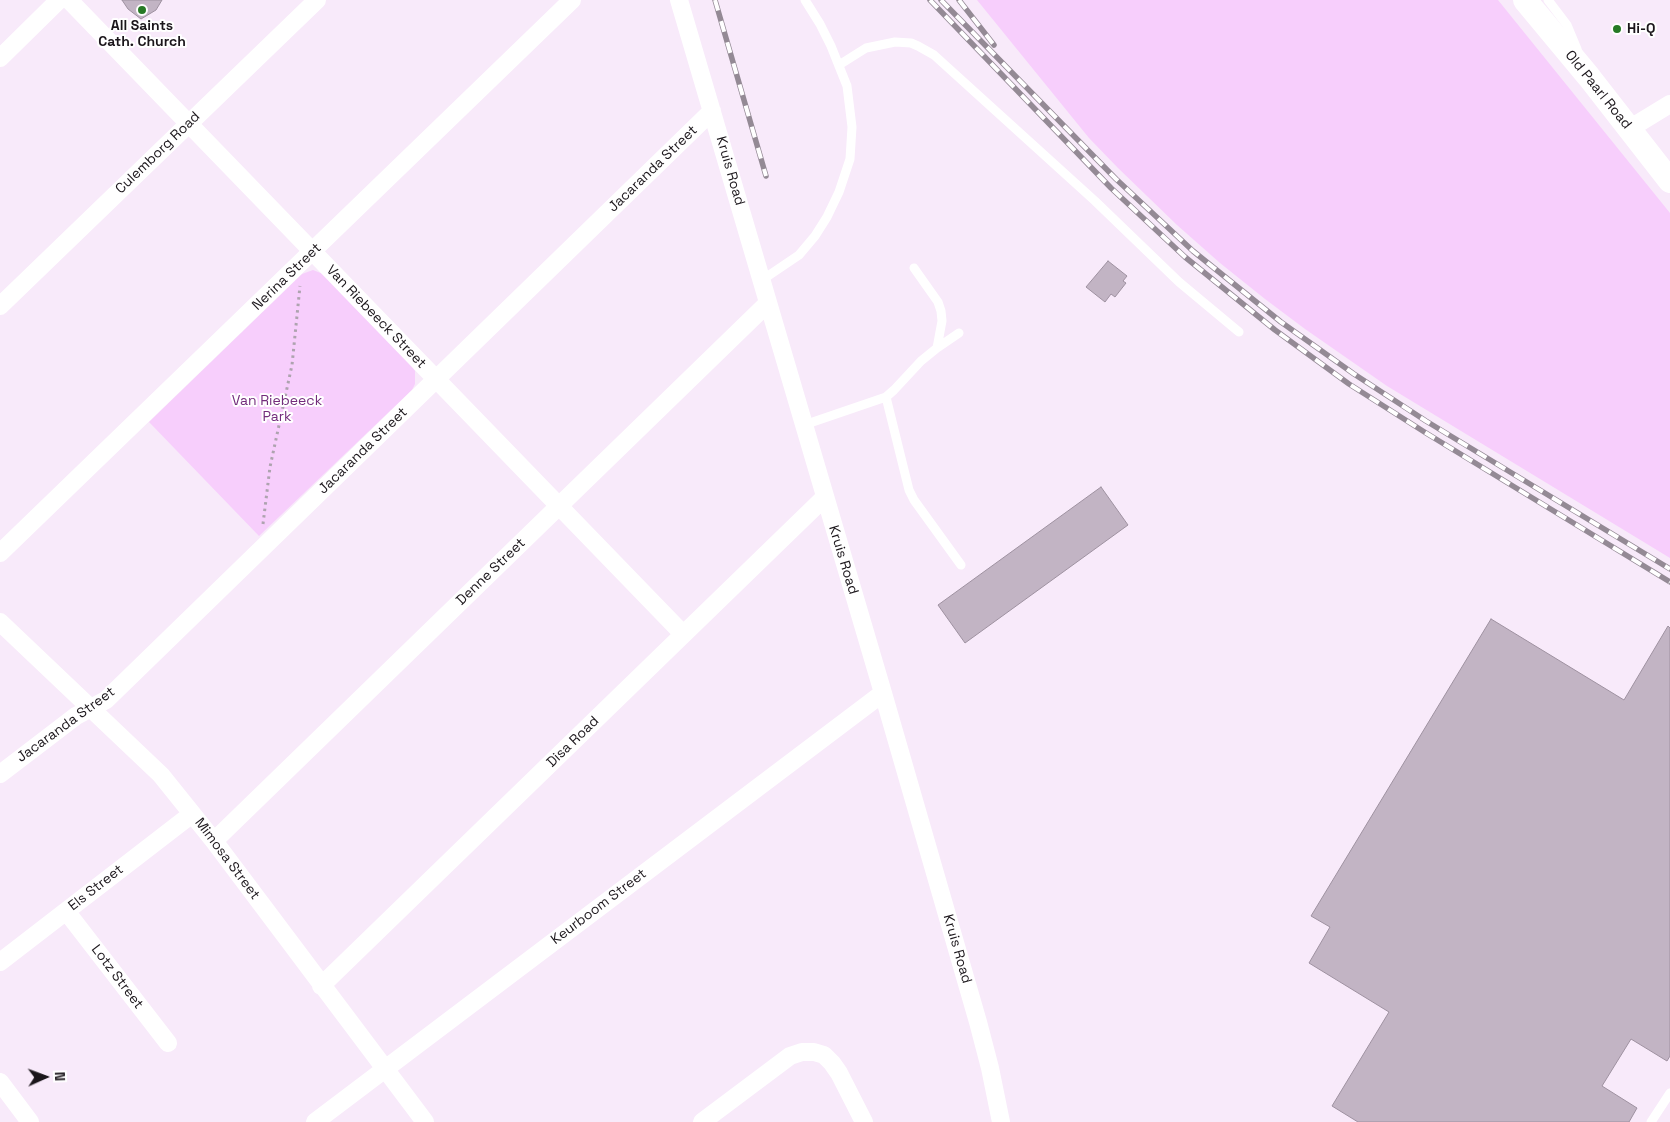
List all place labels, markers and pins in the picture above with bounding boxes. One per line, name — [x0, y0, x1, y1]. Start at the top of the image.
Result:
marker: All Saints Cath. Church — [136, 4, 148, 16]
place label: All Saints Cath. Church — [98, 18, 186, 50]
place label: Hi-Q — [1627, 21, 1655, 37]
marker: Hi-Q — [1611, 23, 1623, 35]

